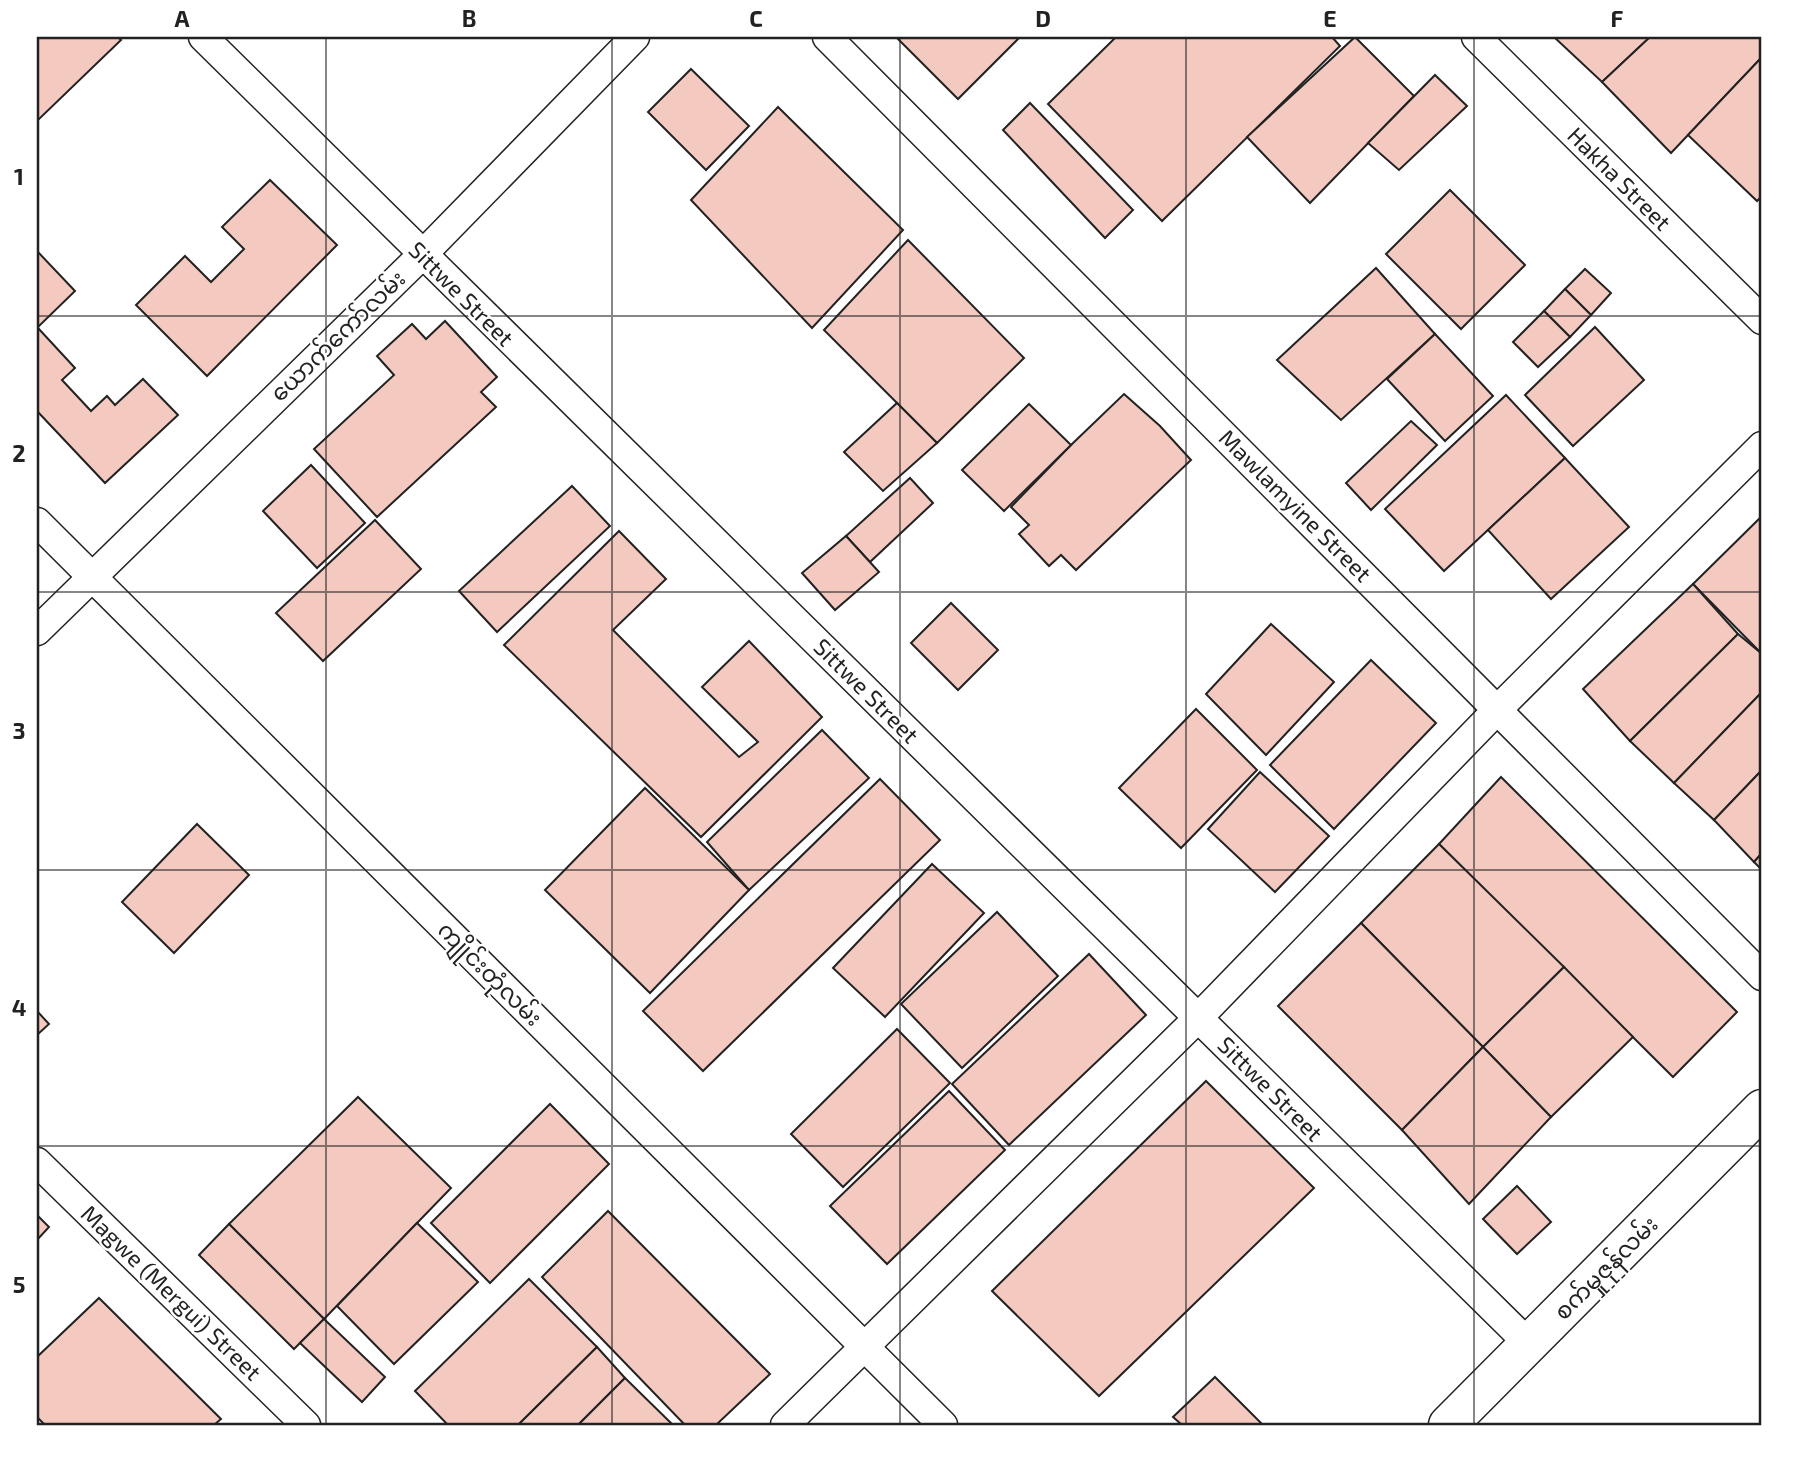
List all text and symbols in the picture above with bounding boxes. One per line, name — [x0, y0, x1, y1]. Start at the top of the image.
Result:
text: A — [174, 4, 190, 32]
text: B — [462, 4, 476, 32]
text: C — [749, 4, 763, 32]
text: D — [1035, 4, 1051, 32]
text: E — [1323, 4, 1337, 32]
text: F — [1611, 4, 1624, 32]
street label: Hakha Street — [1562, 121, 1677, 236]
text: 1 — [14, 162, 24, 190]
street label: Sittwe Street — [404, 235, 520, 352]
street label: ယောက်ကော်လမ်း — [263, 263, 410, 407]
street label: Mawlamyine Street — [1214, 423, 1378, 587]
text: 2 — [12, 439, 26, 467]
street label: Sittwe Street — [809, 632, 925, 749]
text: 3 — [12, 716, 26, 744]
street label: ကျိုင်းတုံလမ်း — [429, 915, 549, 1035]
text: 4 — [12, 993, 26, 1021]
street label: Sittwe Street — [1213, 1030, 1329, 1147]
street label: Magwe (Mergui) Street — [76, 1199, 268, 1386]
street label: စက်မှုဇုန်လမ်း — [1547, 1209, 1667, 1329]
text: 5 — [13, 1270, 25, 1298]

